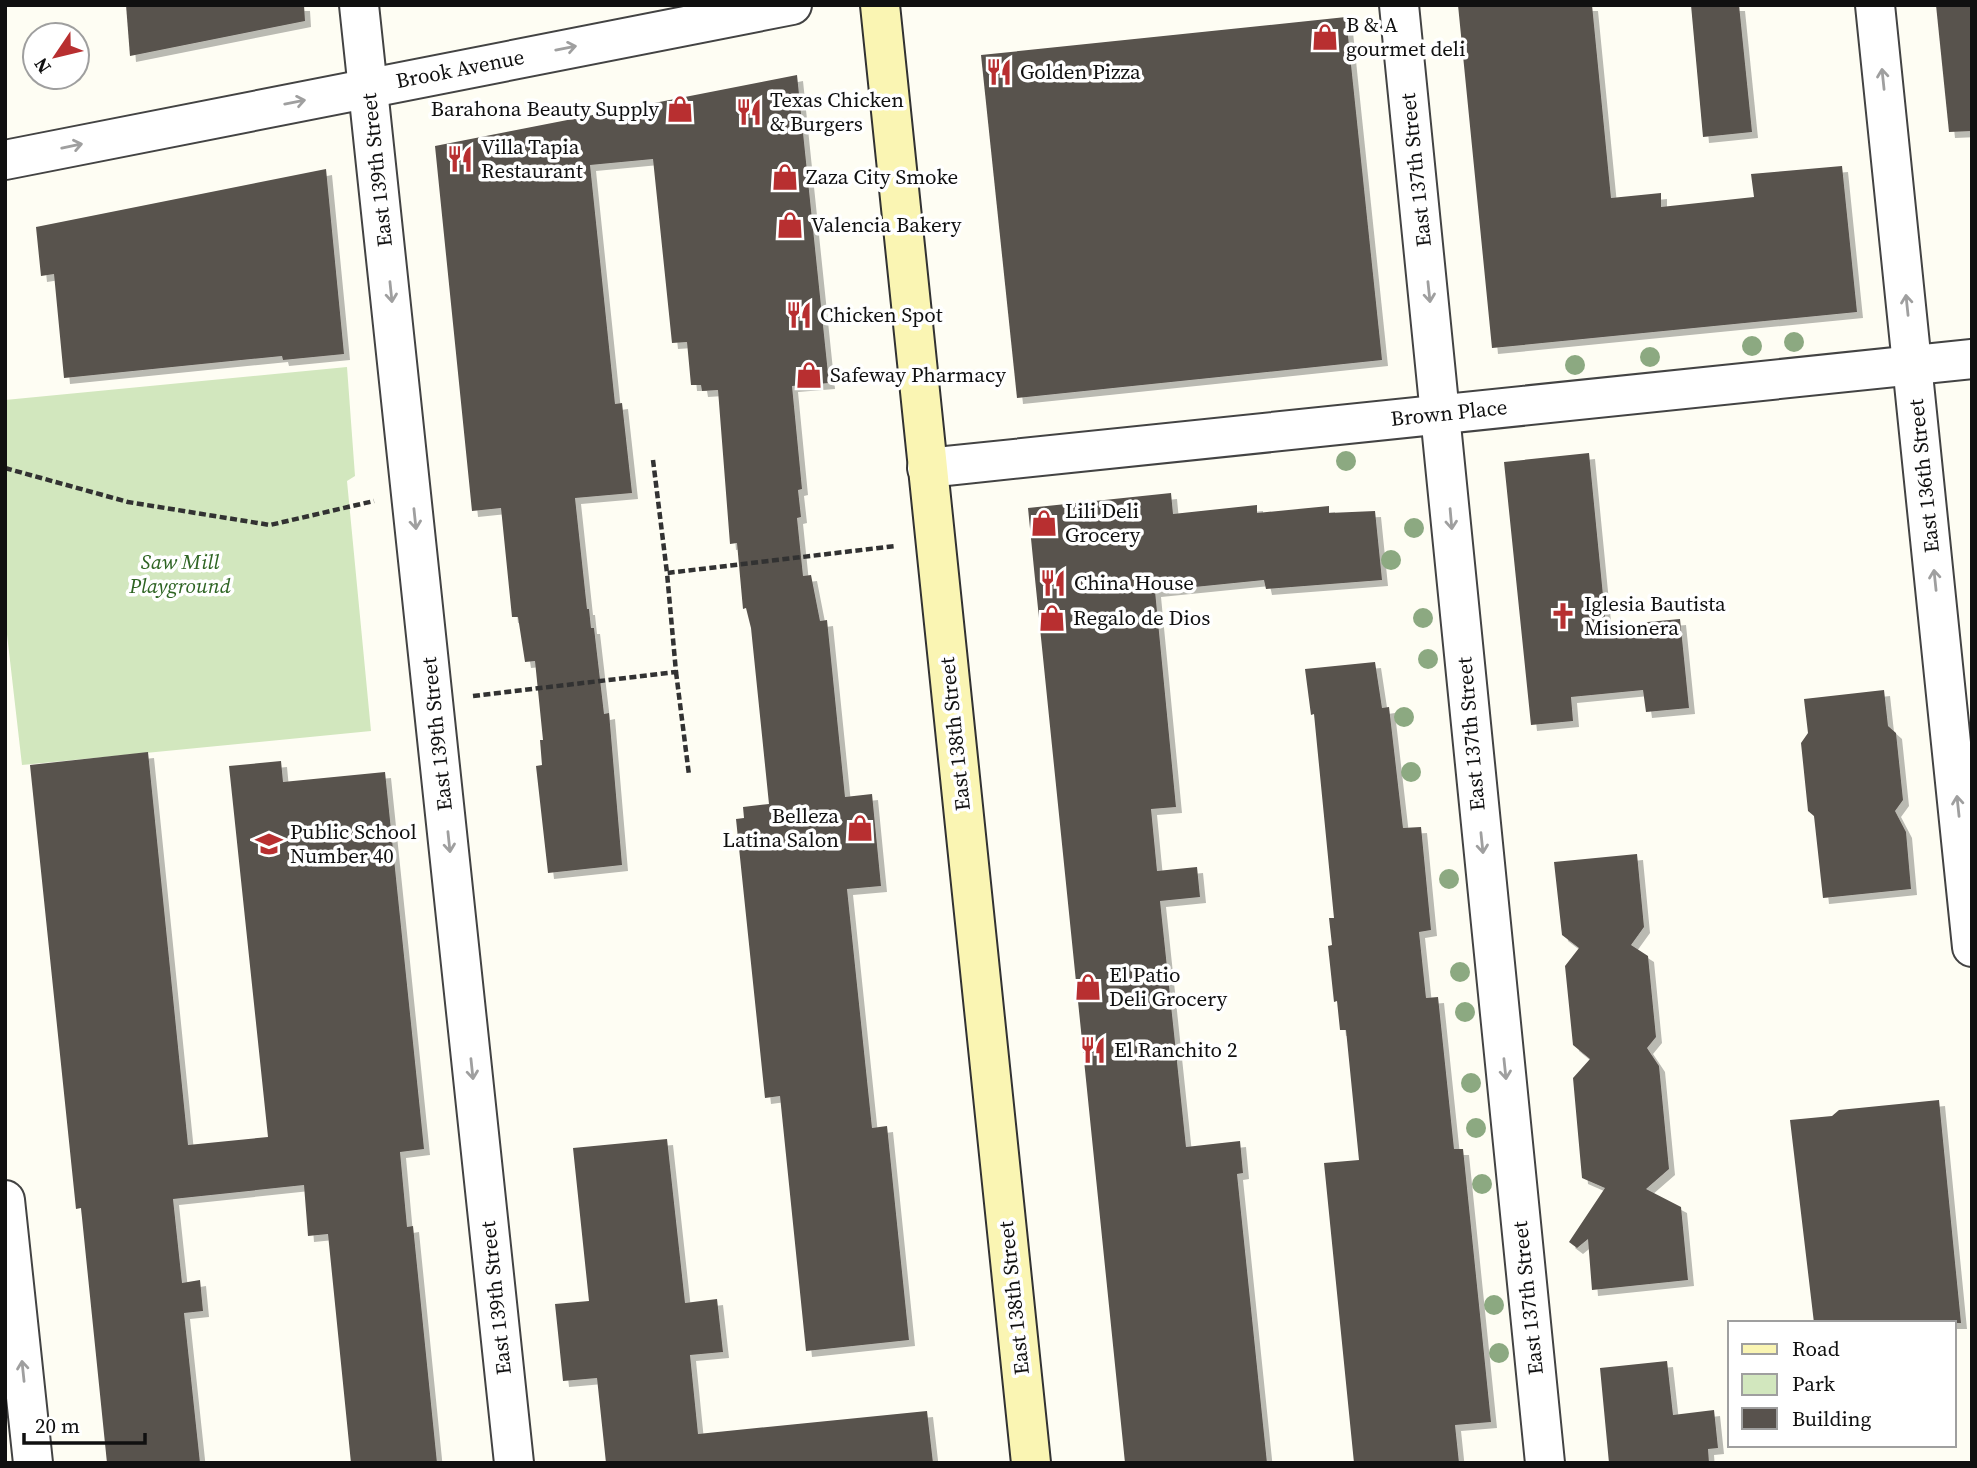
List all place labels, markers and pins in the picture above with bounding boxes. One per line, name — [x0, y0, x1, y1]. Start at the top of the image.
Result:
place label: B & A gourmet deli — [1346, 10, 1465, 63]
shop icon: B & A gourmet deli — [1310, 22, 1340, 52]
restaurant icon: Golden Pizza — [984, 57, 1014, 87]
place label: Golden Pizza — [1020, 57, 1141, 86]
place label: Texas Chicken & Burgers — [770, 85, 904, 138]
place label: Barahona Beauty Supply — [431, 94, 659, 123]
shop icon: Barahona Beauty Supply — [665, 94, 695, 124]
restaurant icon: Texas Chicken & Burgers — [734, 97, 764, 127]
place label: Villa Tapia Restaurant — [481, 132, 583, 185]
restaurant icon: Villa Tapia Restaurant — [445, 144, 475, 174]
shop icon: Zaza City Smoke — [770, 162, 800, 192]
place label: Zaza City Smoke — [806, 162, 958, 191]
shop icon: Valencia Bakery — [775, 210, 805, 240]
place label: Valencia Bakery — [811, 210, 962, 239]
restaurant icon: Chicken Spot — [784, 300, 814, 330]
place label: Chicken Spot — [820, 300, 943, 329]
shop icon: Safeway Pharmacy — [794, 360, 824, 390]
place label: Safeway Pharmacy — [830, 360, 1006, 389]
place label: Lili Deli Grocery — [1065, 496, 1141, 549]
shop icon: Lili Deli Grocery — [1029, 508, 1059, 538]
restaurant icon: China House — [1038, 568, 1068, 598]
place label: China House — [1074, 568, 1194, 597]
place label: Iglesia Bautista Misionera — [1584, 589, 1726, 642]
church icon: Iglesia Bautista Misionera — [1548, 601, 1578, 631]
shop icon: Regalo de Dios — [1037, 603, 1067, 633]
place label: Regalo de Dios — [1073, 603, 1210, 632]
place label: Belleza Latina Salon — [722, 801, 839, 854]
shop icon: Belleza Latina Salon — [845, 813, 875, 843]
place label: Public School Number 40 — [290, 817, 417, 870]
school or university icon: Public School Number 40 — [254, 829, 284, 859]
place label: El Patio Deli Grocery — [1109, 960, 1227, 1013]
shop icon: El Patio Deli Grocery — [1073, 972, 1103, 1002]
restaurant icon: El Ranchito 2 — [1078, 1035, 1108, 1065]
place label: El Ranchito 2 — [1114, 1035, 1237, 1064]

